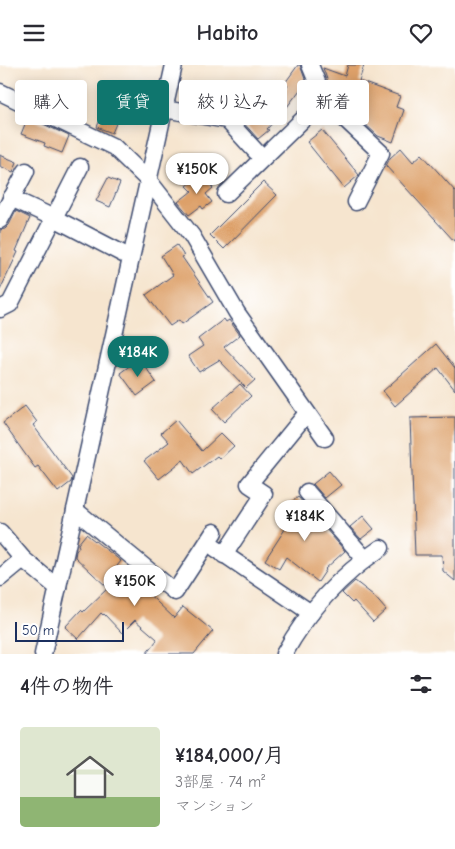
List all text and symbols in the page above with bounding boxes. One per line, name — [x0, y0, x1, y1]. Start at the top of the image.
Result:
icon: menu — [20, 19, 48, 47]
icon: heart — [407, 19, 435, 47]
text: Habito — [197, 20, 258, 46]
chip: 購入 — [15, 80, 87, 125]
chip: 賃貸 — [97, 80, 169, 125]
chip: 絞り込み — [179, 80, 287, 125]
chip: 新着 — [297, 80, 369, 125]
pin: ¥150K — [162, 153, 232, 195]
text: ¥150K — [177, 160, 217, 178]
pin: ¥184K — [103, 335, 173, 378]
text: ¥184K — [119, 343, 157, 361]
pin: ¥184K — [270, 499, 340, 542]
text: ¥184K — [286, 507, 324, 525]
pin: ¥150K — [100, 565, 170, 607]
text: ¥150K — [115, 572, 155, 590]
scale bar — [15, 619, 124, 642]
text: 50 m — [22, 622, 54, 639]
icon: filters — [407, 670, 435, 698]
text: 4件の物件 — [20, 674, 114, 698]
text: ¥184,000/月 — [175, 743, 284, 767]
icon: home — [60, 747, 120, 807]
text: 3部屋 · 74 m² — [175, 773, 265, 791]
text: マンション — [175, 797, 254, 815]

